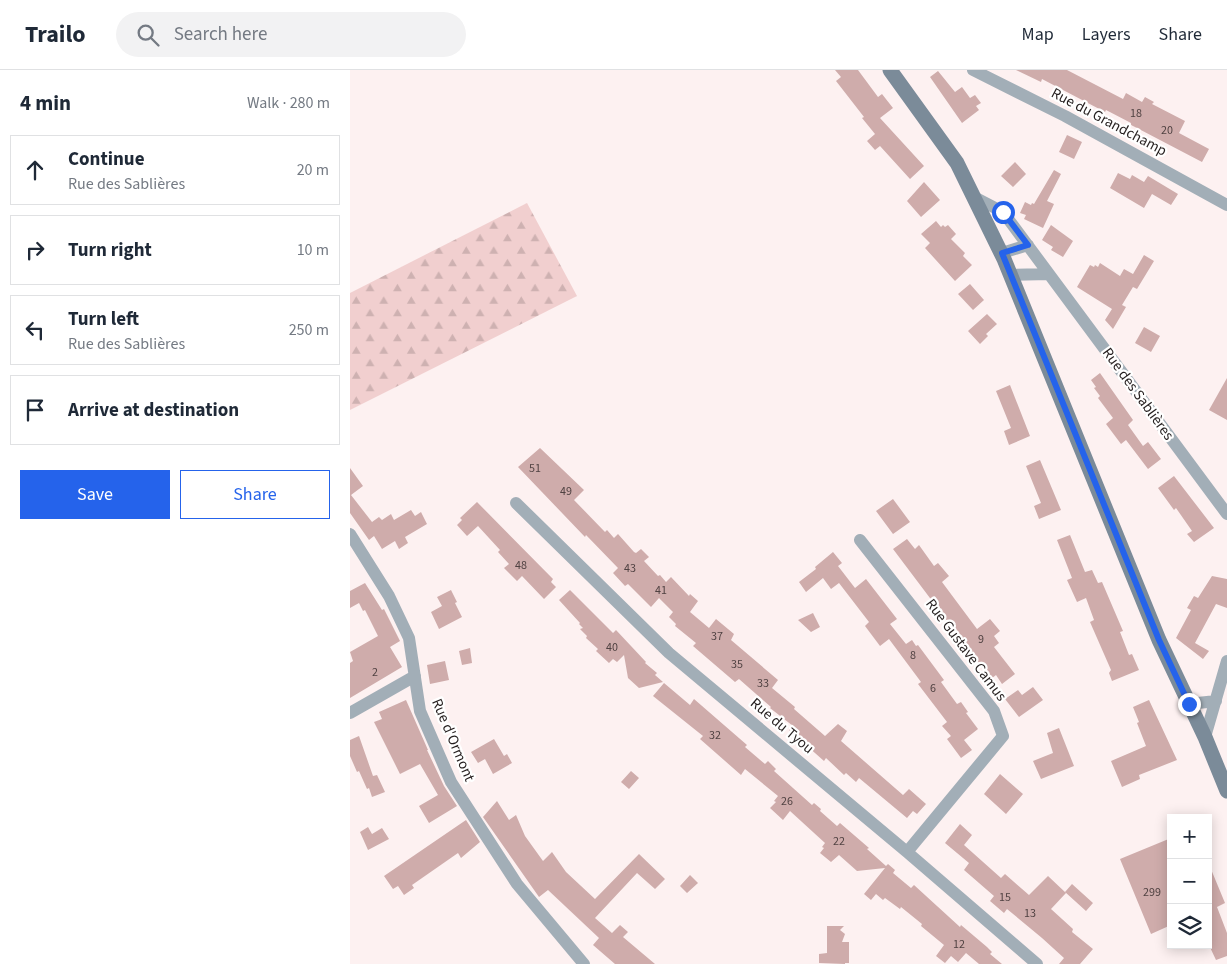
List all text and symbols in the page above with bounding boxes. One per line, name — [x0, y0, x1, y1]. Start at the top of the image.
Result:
search box — [116, 12, 466, 57]
text: Trailo — [25, 17, 86, 52]
icon: search — [134, 21, 162, 49]
text: Search here — [174, 21, 267, 48]
text: Map — [1022, 22, 1054, 47]
text: Layers — [1082, 22, 1131, 47]
text: Share — [1159, 22, 1202, 47]
street label: Rue du Grandchamp — [1047, 83, 1171, 161]
text: 4 min — [20, 88, 71, 118]
text: Walk · 280 m — [247, 92, 330, 114]
house number: 18 — [1130, 105, 1142, 122]
house number: 20 — [1161, 122, 1173, 139]
text: Continue — [68, 146, 145, 173]
icon: ahead — [21, 156, 49, 184]
text: 20 m — [297, 159, 329, 181]
text: Rue des Sablières — [68, 173, 185, 195]
route start — [992, 201, 1015, 224]
icon: right — [21, 236, 49, 264]
text: Turn right — [68, 237, 152, 264]
text: 10 m — [297, 239, 329, 261]
text: Turn left — [68, 306, 139, 333]
icon: left — [21, 316, 49, 344]
text: 250 m — [289, 319, 329, 341]
text: Rue des Sablières — [68, 333, 185, 355]
street label: Rue des Sablières — [1097, 343, 1179, 445]
icon: arrive — [21, 396, 49, 424]
text: Arrive at destination — [68, 397, 239, 424]
house number: 51 — [529, 460, 541, 477]
button: Save — [20, 470, 170, 519]
button: Share — [180, 470, 330, 519]
house number: 49 — [560, 483, 572, 500]
house number: 48 — [515, 557, 527, 574]
house number: 43 — [624, 560, 636, 577]
house number: 41 — [655, 582, 667, 599]
street label: Rue Gustave Camus — [921, 594, 1011, 706]
house number: 37 — [711, 628, 723, 645]
house number: 9 — [978, 631, 984, 648]
house number: 40 — [606, 639, 618, 656]
house number: 8 — [910, 647, 916, 664]
house number: 35 — [731, 656, 743, 673]
house number: 2 — [372, 664, 378, 681]
house number: 33 — [757, 675, 769, 692]
house number: 6 — [930, 680, 936, 697]
street label: Rue du Tyou — [746, 693, 818, 759]
route end — [1178, 693, 1201, 716]
street label: Rue d'Ormont — [426, 695, 480, 785]
house number: 32 — [709, 727, 721, 744]
house number: 26 — [781, 793, 793, 810]
map controls — [1167, 814, 1212, 949]
button: + — [1167, 814, 1212, 859]
house number: 22 — [833, 833, 845, 850]
button: − — [1167, 859, 1212, 904]
house number: 299 — [1143, 884, 1161, 901]
house number: 15 — [999, 889, 1011, 906]
button: layers — [1167, 904, 1212, 949]
house number: 13 — [1024, 905, 1036, 922]
house number: 12 — [953, 936, 965, 953]

